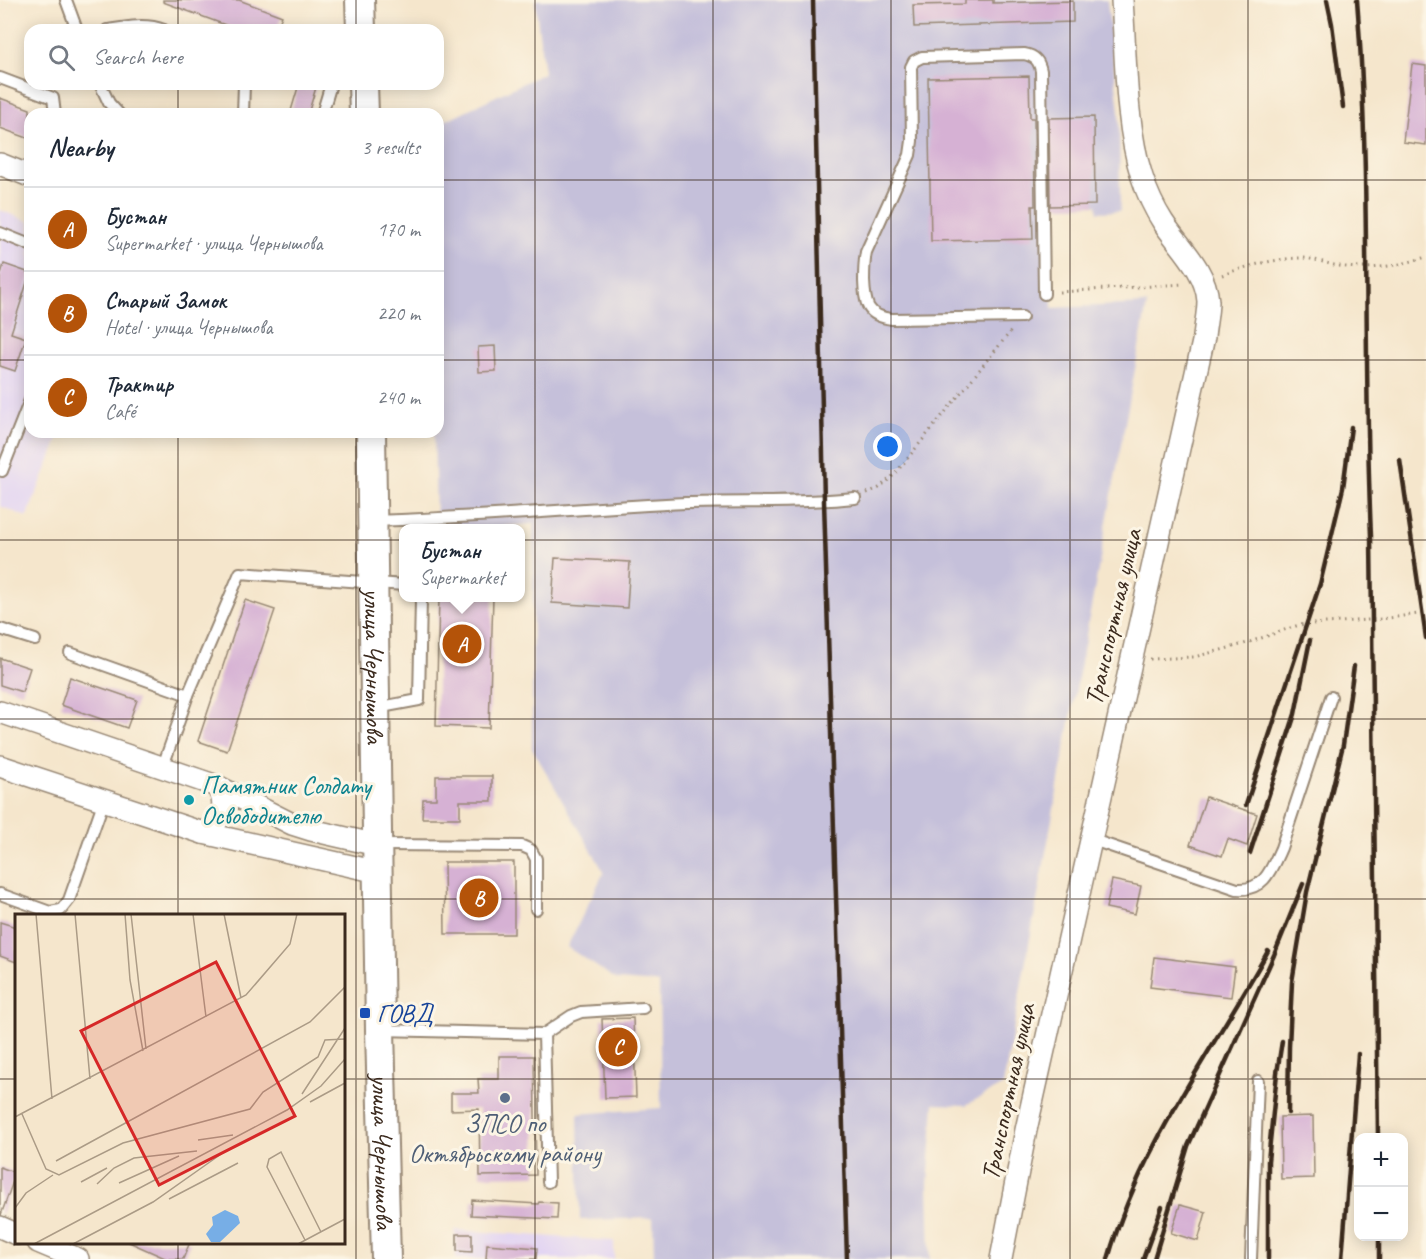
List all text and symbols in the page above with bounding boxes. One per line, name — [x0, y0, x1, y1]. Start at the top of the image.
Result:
search box — [24, 24, 444, 90]
icon: search — [45, 41, 78, 74]
text: Search here — [93, 43, 183, 71]
text: Nearby — [48, 131, 113, 164]
text: 3 results — [361, 135, 420, 160]
text: Бустан — [105, 203, 166, 231]
text: A — [62, 217, 73, 242]
text: 170 m — [377, 217, 420, 242]
text: Supermarket · улица Чернышова — [105, 231, 323, 256]
text: Старый Замок — [105, 287, 226, 315]
text: B — [62, 301, 73, 326]
text: 220 m — [377, 301, 420, 326]
text: Hotel · улица Чернышова — [105, 315, 272, 340]
text: Трактир — [105, 371, 173, 399]
text: C — [63, 385, 72, 410]
text: 240 m — [377, 385, 420, 410]
text: Café — [105, 399, 136, 424]
your location — [873, 432, 902, 461]
popup — [399, 524, 525, 602]
street label: Транспортная улица — [1077, 524, 1150, 708]
text: Бустан — [420, 537, 481, 565]
text: Supermarket — [420, 565, 505, 590]
street label: улица Чернышова — [357, 586, 392, 745]
pin: A — [442, 622, 482, 666]
place label: Памятник Солдату Освободителю — [201, 769, 373, 832]
marker: Памятник Солдату Освободителю — [182, 793, 196, 807]
pin: B — [460, 876, 498, 920]
inset map — [15, 914, 345, 1244]
place label: ГОВД — [377, 997, 434, 1030]
street label: Транспортная улица — [973, 999, 1043, 1183]
marker: ГОВД — [358, 1006, 372, 1020]
pin: C — [598, 1024, 638, 1070]
street label: улица Чернышова — [365, 1072, 402, 1231]
marker: ЗПСО по Октябрьскому району — [498, 1091, 512, 1105]
place label: ЗПСО по Октябрьскому району — [409, 1107, 603, 1170]
map controls — [1354, 1133, 1408, 1241]
button: + — [1354, 1133, 1408, 1187]
button: − — [1354, 1187, 1408, 1241]

